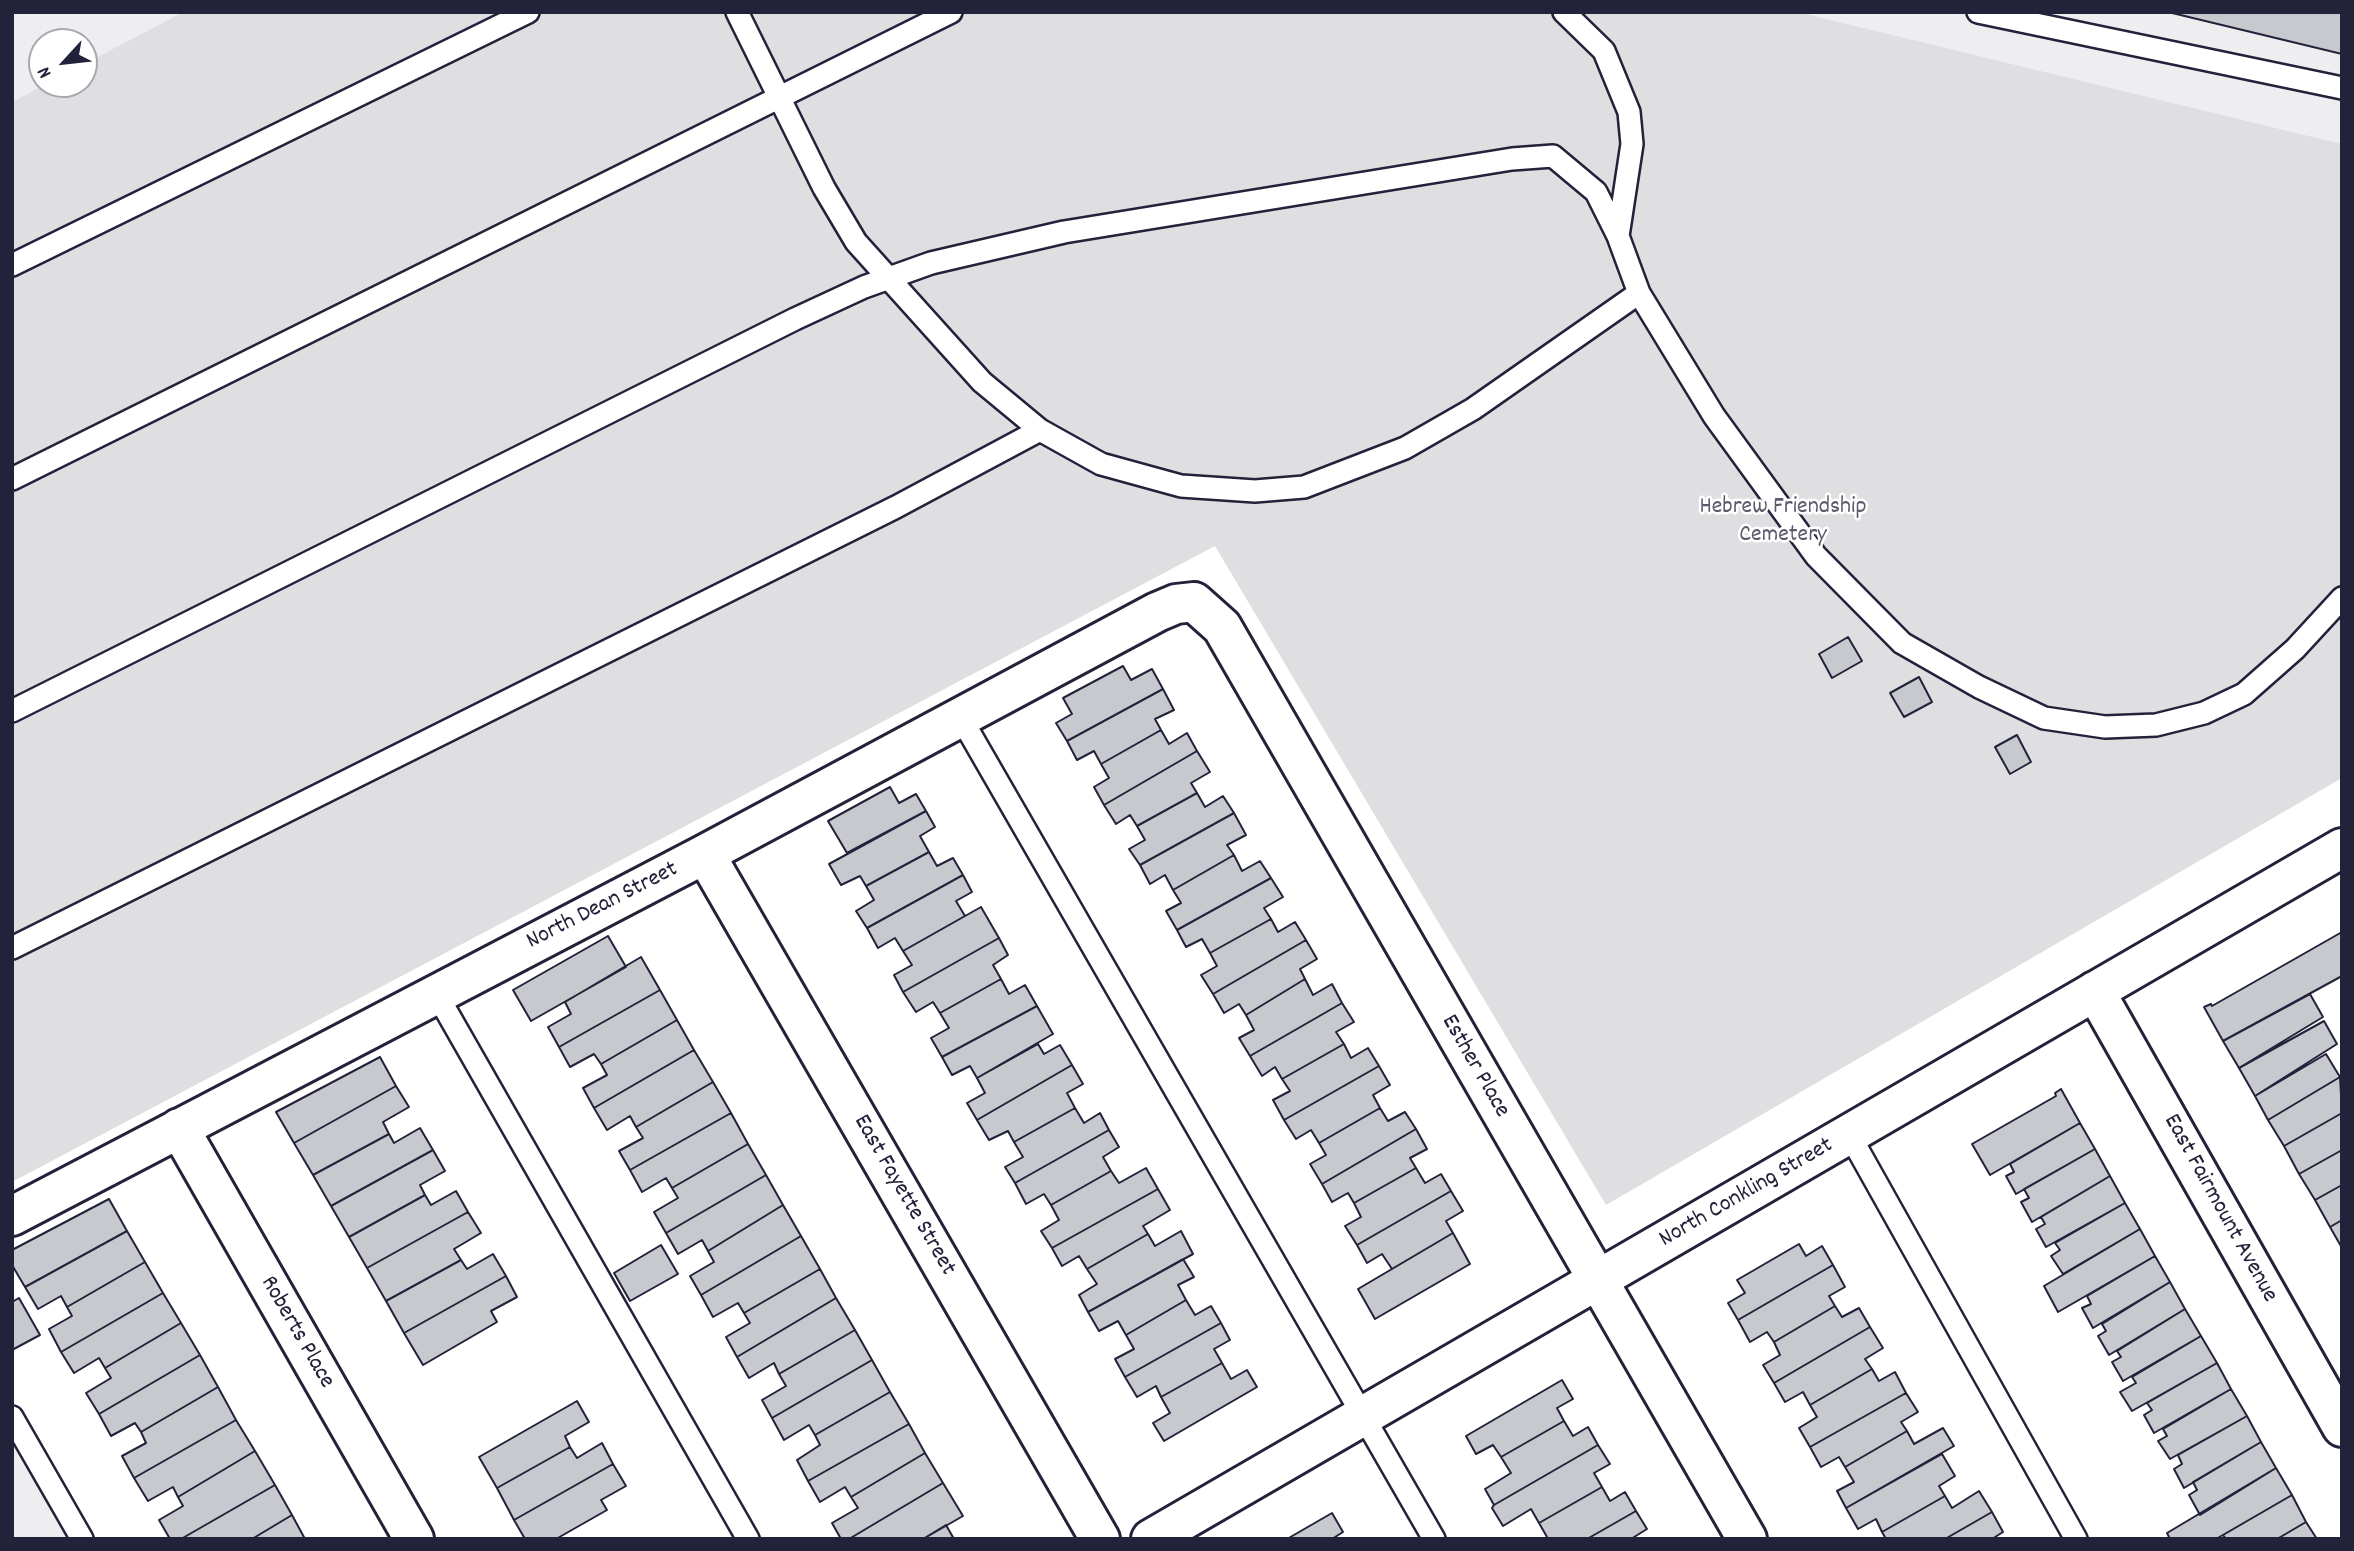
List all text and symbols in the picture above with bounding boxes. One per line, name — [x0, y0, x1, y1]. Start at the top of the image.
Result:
north arrow — [28, 28, 98, 98]
text: N — [31, 62, 60, 82]
park label: Hebrew Friendship Cemetery — [1699, 495, 1867, 551]
street label: North Dean Street — [523, 857, 683, 957]
street label: Esther Place — [1433, 1010, 1515, 1124]
street label: East Fayette Street — [845, 1110, 961, 1282]
street label: East Fairmount Avenue — [2155, 1110, 2283, 1308]
street label: North Conkling Street — [1655, 1133, 1839, 1255]
street label: Roberts Place — [252, 1272, 340, 1394]

